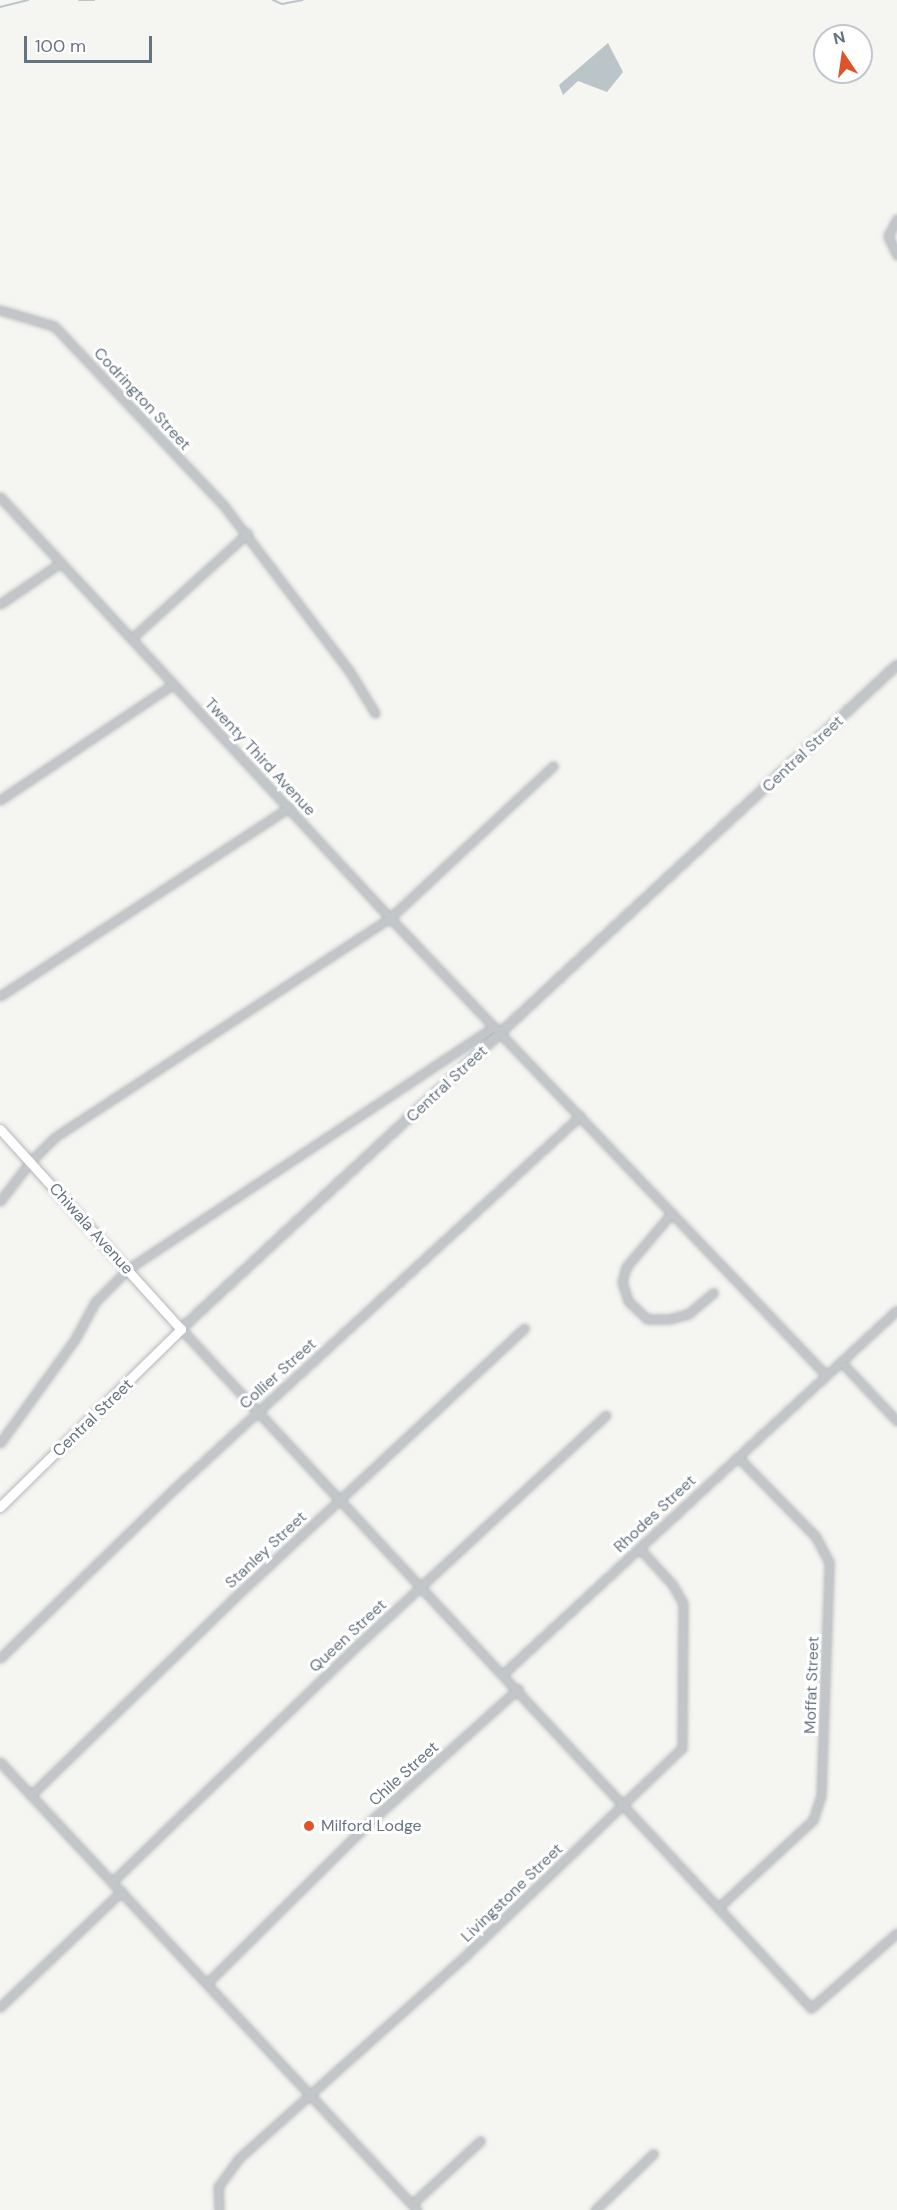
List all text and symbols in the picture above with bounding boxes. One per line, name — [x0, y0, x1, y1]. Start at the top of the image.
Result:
scale bar — [27, 24, 154, 62]
north arrow — [813, 24, 873, 84]
text: N — [831, 26, 847, 49]
text: 100 m — [35, 34, 86, 58]
street label: Codrington Street — [90, 344, 194, 454]
street label: Twenty Third Avenue — [200, 694, 320, 820]
street label: Central Street — [758, 712, 848, 796]
street label: Central Street — [402, 1042, 492, 1126]
street label: Chiwala Avenue — [45, 1179, 137, 1279]
street label: Collier Street — [236, 1335, 320, 1413]
street label: Central Street — [49, 1375, 137, 1461]
street label: Rhodes Street — [610, 1471, 700, 1557]
street label: Stanley Street — [221, 1507, 311, 1593]
street label: Queen Street — [305, 1595, 391, 1677]
street label: Moffat Street — [801, 1636, 823, 1734]
street label: Chile Street — [365, 1738, 443, 1810]
place label: Milford Lodge — [321, 1816, 422, 1836]
marker: Milford Lodge — [302, 1819, 316, 1833]
street label: Livingstone Street — [457, 1840, 567, 1946]

